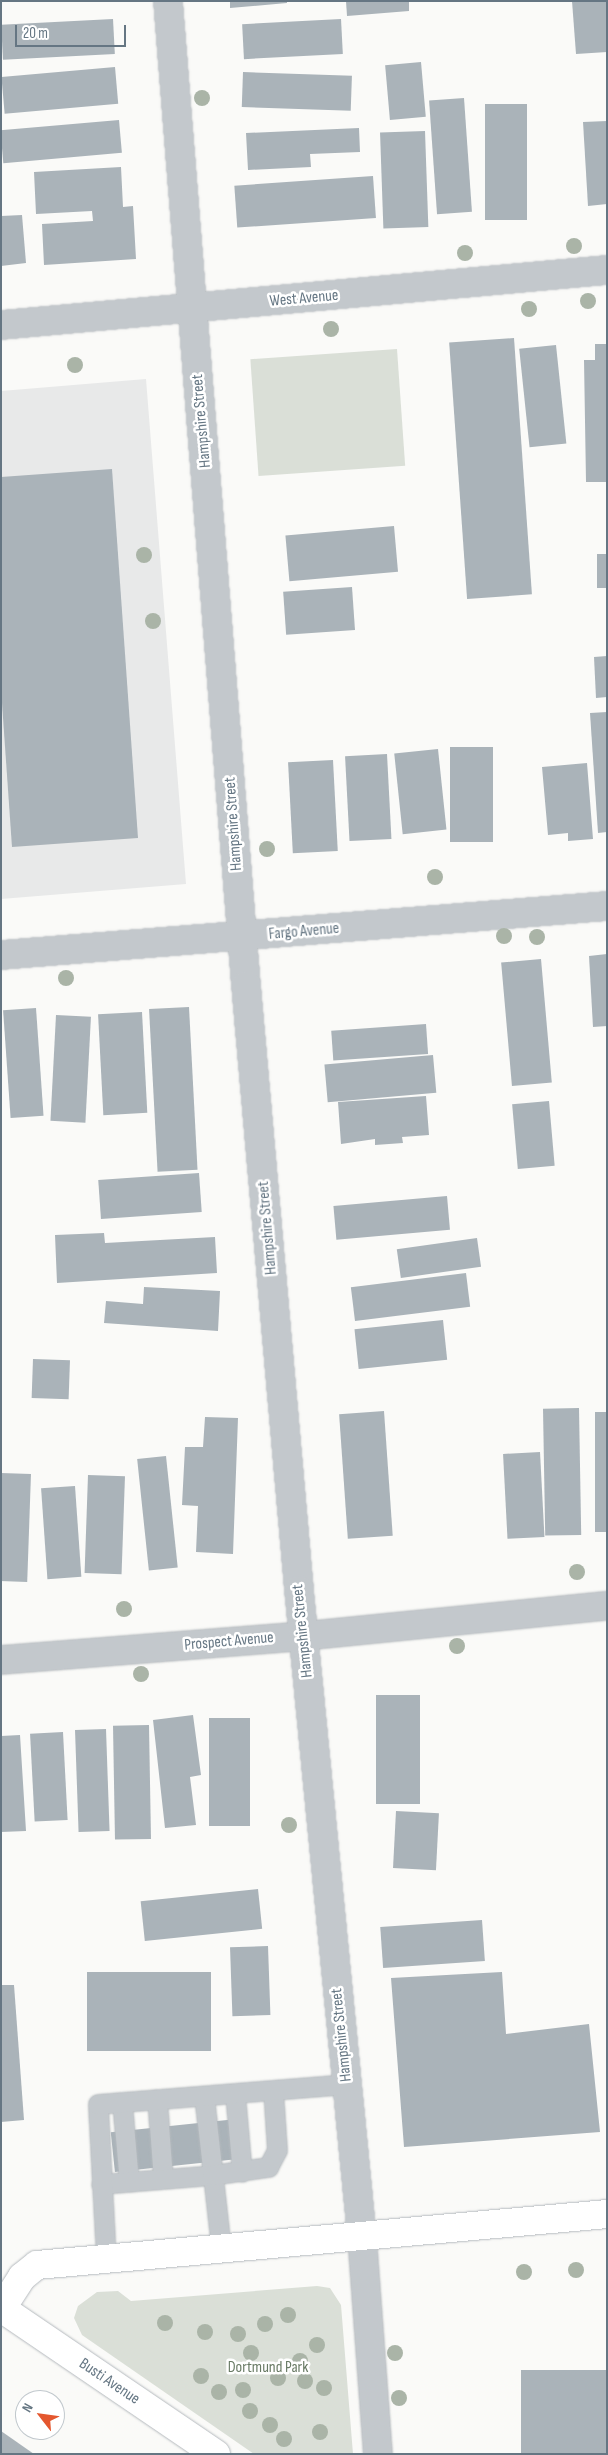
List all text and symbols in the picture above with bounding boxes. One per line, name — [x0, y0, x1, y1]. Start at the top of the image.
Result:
scale bar — [18, 15, 129, 47]
text: 20 m — [23, 24, 48, 43]
street label: West Avenue — [269, 286, 339, 312]
street label: Hampshire Street — [188, 373, 216, 469]
street label: Hampshire Street — [221, 777, 247, 871]
street label: Fargo Avenue — [268, 919, 340, 945]
street label: Hampshire Street — [254, 1180, 282, 1276]
street label: Hampshire Street — [289, 1583, 317, 1679]
street label: Prospect Avenue — [184, 1629, 274, 1655]
street label: Hampshire Street — [328, 1987, 356, 2083]
street label: Busti Avenue — [75, 2355, 143, 2409]
park label: Dortmund Park — [228, 2358, 308, 2378]
north arrow — [15, 2390, 65, 2440]
text: N — [18, 2400, 37, 2415]

